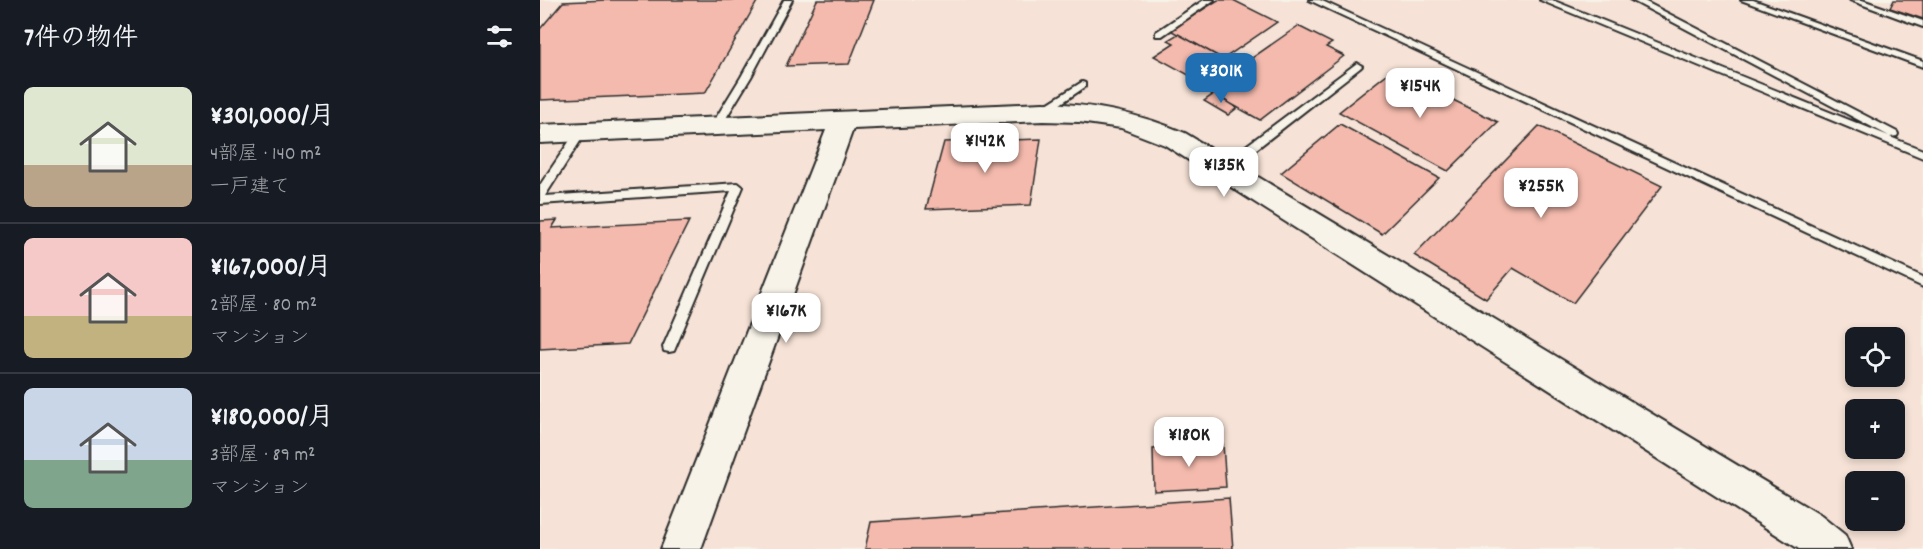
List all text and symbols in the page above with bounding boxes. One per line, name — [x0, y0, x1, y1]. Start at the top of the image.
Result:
icon: filters — [483, 20, 516, 53]
text: 7件の物件 — [24, 21, 138, 58]
pin: ¥301K — [1179, 53, 1263, 104]
text: ¥301K — [1199, 58, 1243, 86]
pin: ¥154K — [1378, 68, 1462, 119]
text: ¥154K — [1400, 73, 1440, 101]
text: ¥301,000/月 — [210, 99, 335, 136]
icon: home — [72, 111, 144, 183]
pin: ¥142K — [943, 123, 1027, 174]
text: ¥142K — [965, 128, 1005, 156]
text: 4部屋 · 140 m² — [210, 141, 321, 169]
pin: ¥135K — [1182, 147, 1266, 198]
text: ¥135K — [1203, 152, 1245, 180]
pin: ¥255K — [1499, 168, 1583, 219]
text: ¥255K — [1518, 173, 1564, 201]
text: 一戸建て — [210, 174, 290, 202]
text: ¥167,000/月 — [210, 250, 332, 287]
icon: home — [72, 262, 144, 334]
text: 2部屋 · 80 m² — [210, 292, 317, 320]
pin: ¥167K — [744, 293, 828, 344]
text: ¥167K — [766, 298, 806, 326]
text: マンション — [210, 325, 309, 353]
map controls — [1845, 327, 1905, 531]
button: locate — [1845, 327, 1905, 387]
button: + — [1845, 399, 1905, 459]
text: ¥180,000/月 — [210, 400, 334, 437]
icon: home — [72, 412, 144, 484]
pin: ¥180K — [1147, 417, 1231, 468]
text: ¥180K — [1168, 422, 1210, 450]
text: 3部屋 · 89 m² — [210, 442, 315, 470]
button: − — [1845, 471, 1905, 531]
text: マンション — [210, 475, 309, 503]

